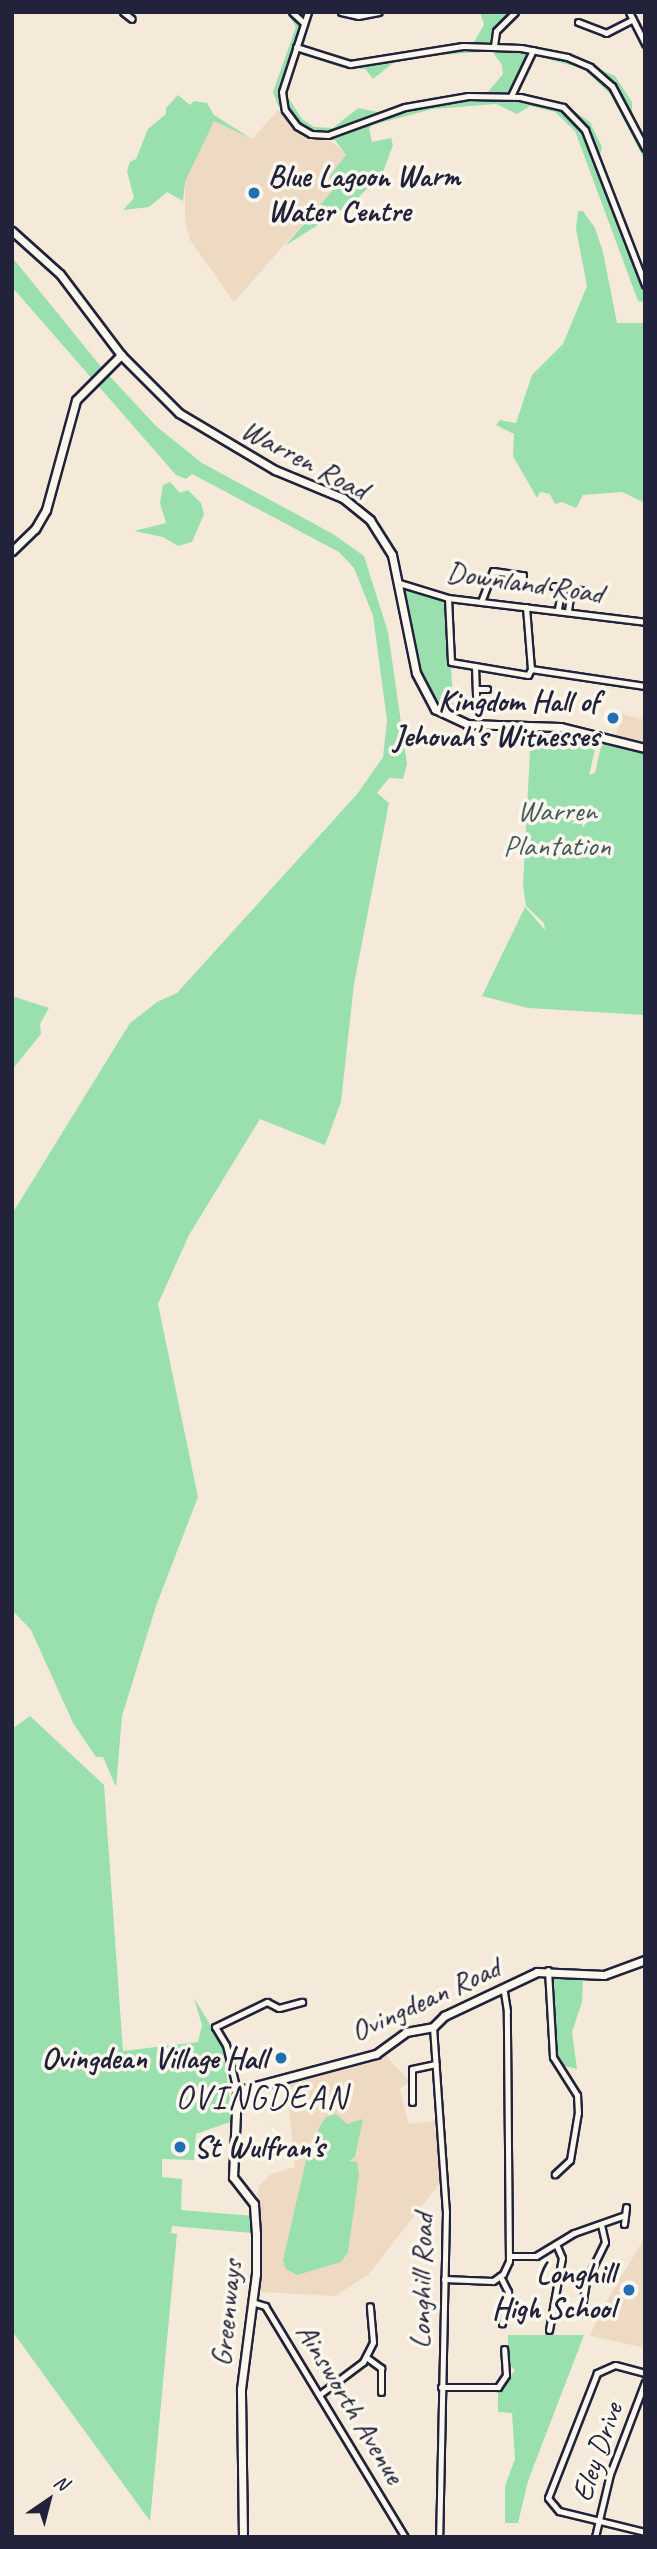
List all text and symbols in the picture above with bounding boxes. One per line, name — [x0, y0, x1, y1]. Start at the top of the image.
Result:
place label: Blue Lagoon Warm Water Centre — [268, 158, 462, 228]
marker: Blue Lagoon Warm Water Centre — [246, 185, 262, 201]
street label: Warren Road — [236, 411, 374, 507]
street label: Downland Road — [445, 553, 605, 611]
place label: Kingdom Hall of Jehovah's Witnesses — [394, 683, 599, 754]
marker: Kingdom Hall of Jehovah's Witnesses — [605, 710, 621, 726]
park label: Warren Plantation — [503, 792, 611, 862]
street label: Ovingdean Road — [345, 1949, 505, 2049]
place label: Ovingdean Village Hall — [41, 2040, 267, 2076]
marker: Ovingdean Village Hall — [273, 2050, 289, 2066]
district label: OVINGDEAN — [178, 2078, 346, 2118]
place label: St Wulfran's — [194, 2129, 325, 2165]
marker: St Wulfran's — [172, 2139, 188, 2155]
street label: Longhill Road — [402, 2214, 440, 2348]
place label: Longhill High School — [493, 2255, 615, 2326]
street label: Greenways — [203, 2258, 249, 2368]
marker: Longhill High School — [621, 2282, 637, 2298]
street label: Ainsworth Avenue — [289, 2316, 413, 2490]
street label: Eley Drive — [563, 2398, 631, 2506]
north arrow — [14, 2465, 84, 2535]
text: N — [49, 2470, 73, 2496]

